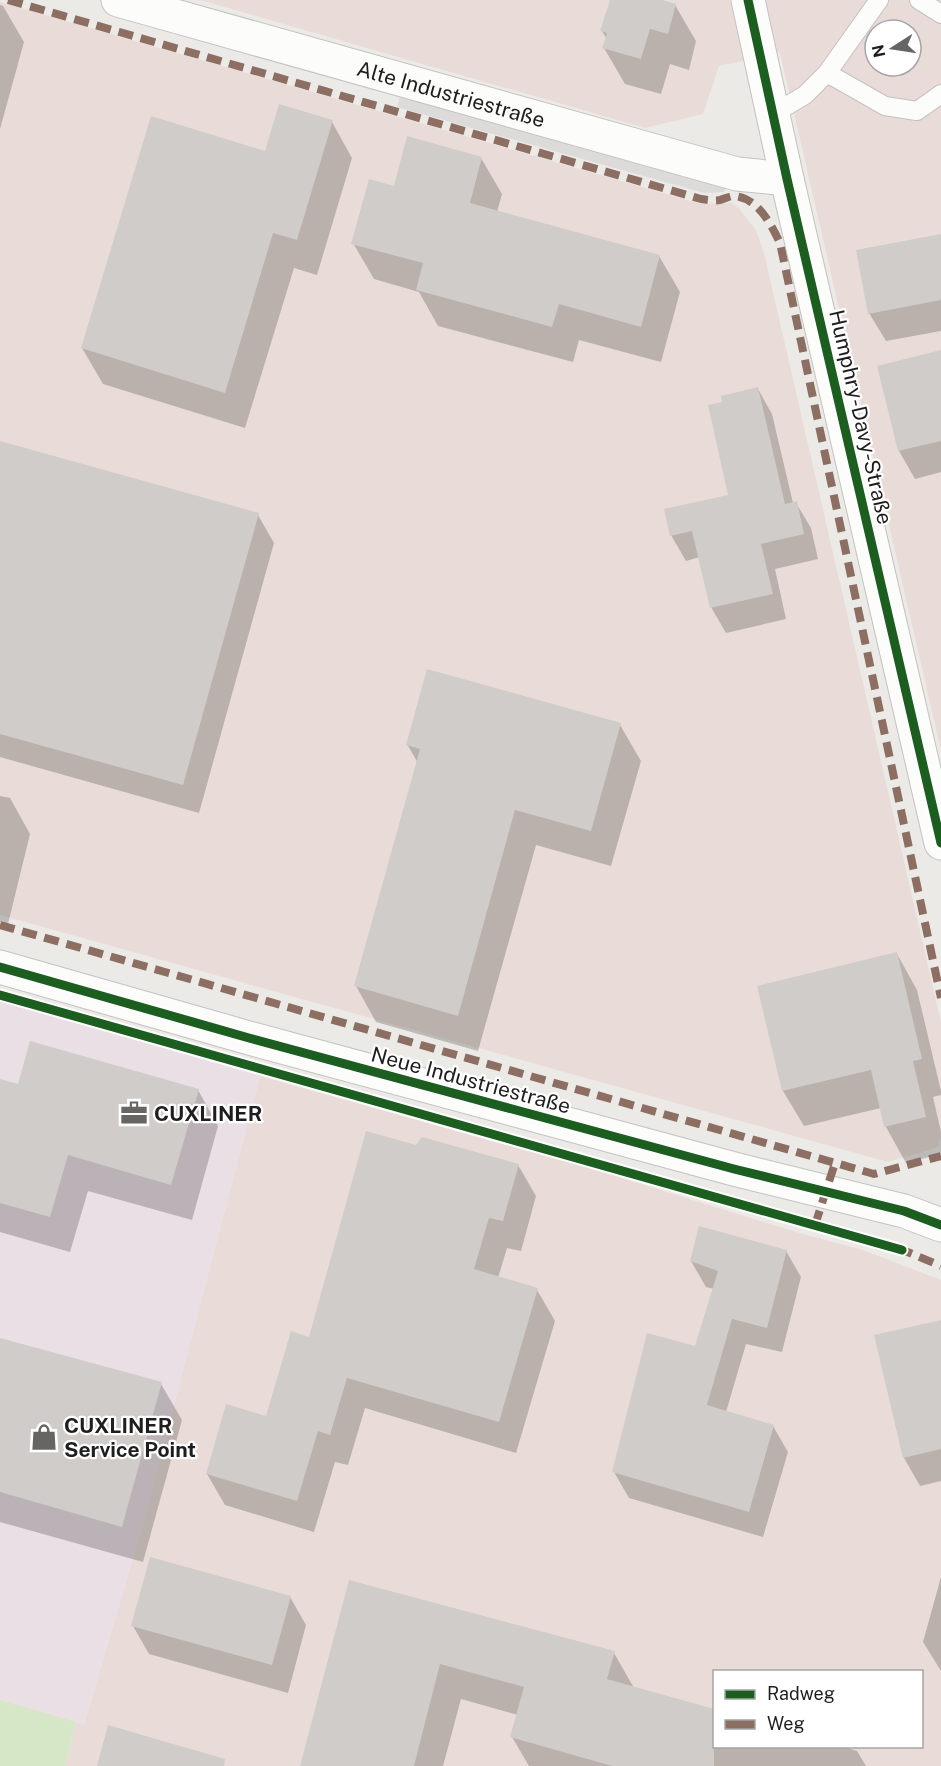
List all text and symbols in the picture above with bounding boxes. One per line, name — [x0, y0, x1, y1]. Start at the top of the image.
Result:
north arrow — [863, 18, 923, 78]
text: N — [868, 43, 889, 59]
street label: Alte Industriestraße — [354, 55, 548, 132]
street label: Humphry-Davy-Straße — [824, 307, 898, 527]
street label: Neue Industriestraße — [369, 1041, 573, 1119]
office icon: CUXLINER — [119, 1098, 149, 1128]
place label: CUXLINER — [154, 1101, 262, 1126]
place label: CUXLINER Service Point — [64, 1413, 196, 1462]
shop icon: CUXLINER Service Point — [29, 1422, 59, 1452]
legend — [713, 1670, 923, 1748]
text: Radweg — [767, 1683, 835, 1704]
text: Weg — [767, 1713, 805, 1734]

